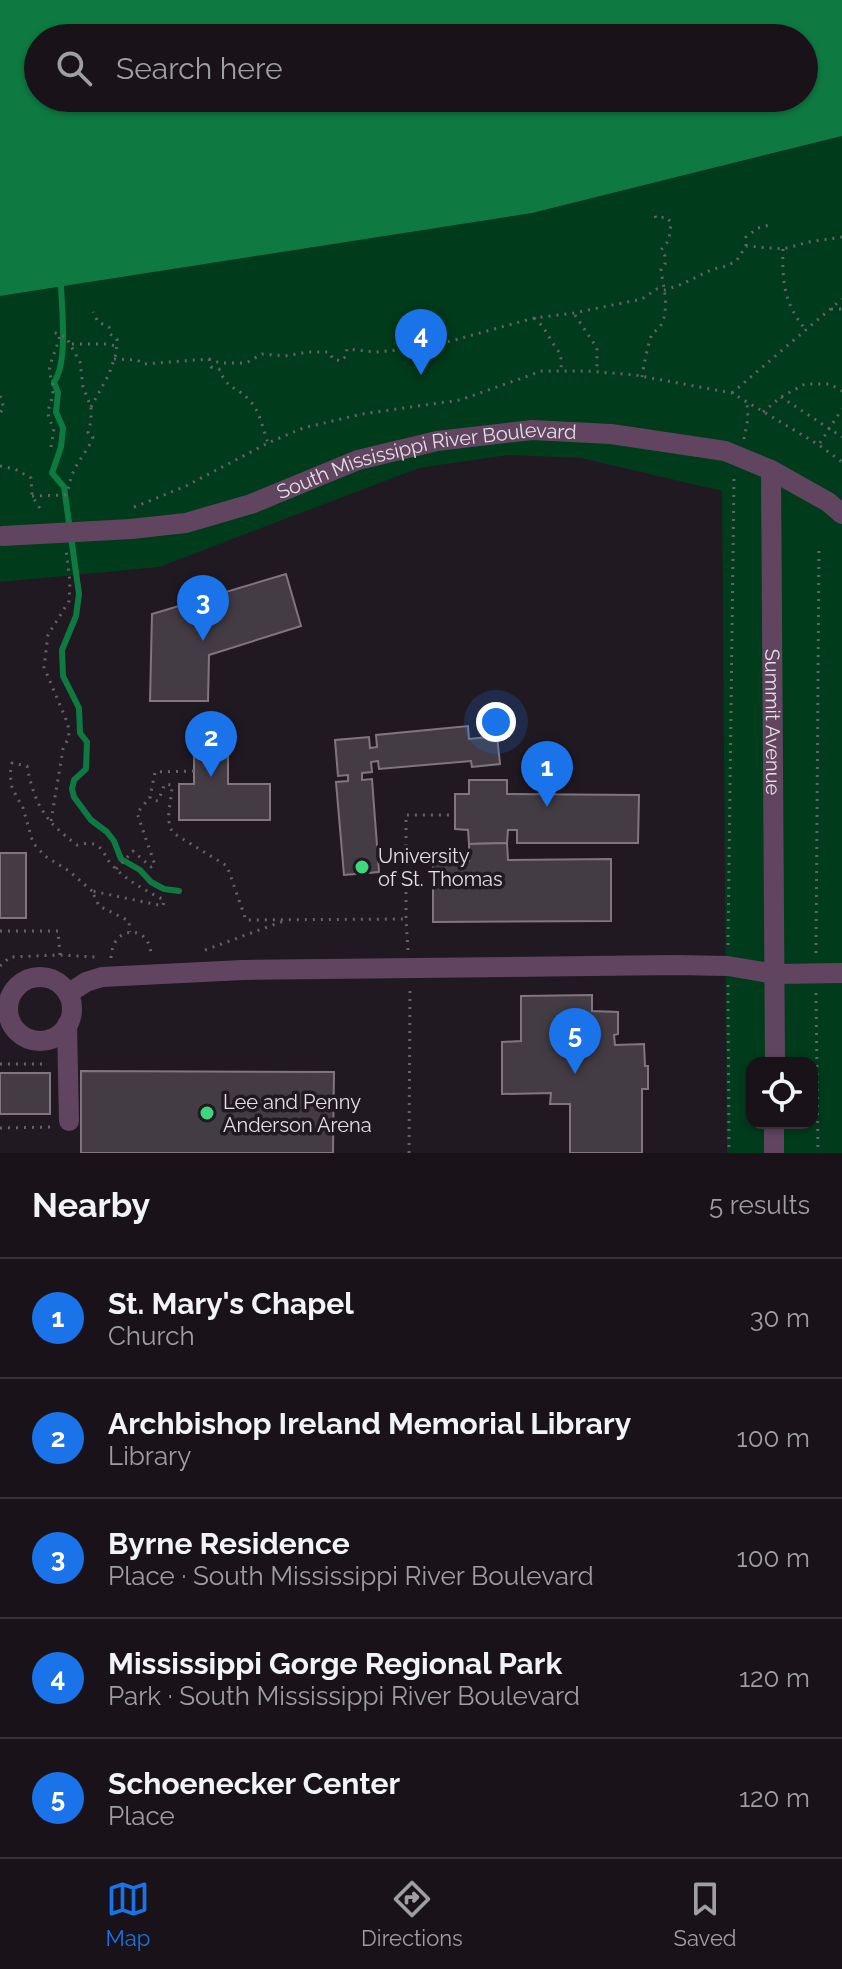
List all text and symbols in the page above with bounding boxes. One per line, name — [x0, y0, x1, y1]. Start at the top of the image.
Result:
search box — [24, 24, 818, 112]
icon: search — [52, 46, 96, 90]
text: Search here — [116, 51, 283, 86]
pin: 4 — [395, 309, 447, 375]
street label: South Mississippi River Boulevard — [273, 418, 577, 504]
pin: 3 — [177, 575, 229, 641]
street label: Summit Avenue — [760, 649, 785, 796]
your location — [476, 702, 516, 742]
pin: 2 — [185, 711, 237, 777]
pin: 1 — [521, 741, 573, 807]
place label: University of St. Thomas — [378, 844, 503, 891]
marker: University of St. Thomas — [353, 858, 371, 876]
pin: 5 — [549, 1008, 601, 1074]
map controls — [746, 1057, 818, 1129]
button: locate — [746, 1057, 818, 1129]
place label: Lee and Penny Anderson Arena — [223, 1090, 372, 1137]
marker: Lee and Penny Anderson Arena — [198, 1104, 216, 1122]
text: Nearby — [32, 1185, 150, 1225]
text: 5 results — [709, 1190, 810, 1220]
text: St. Mary's Chapel — [108, 1286, 354, 1321]
text: 1 — [52, 1303, 64, 1333]
text: 30 m — [750, 1303, 810, 1333]
text: Church — [108, 1321, 195, 1351]
text: Archbishop Ireland Memorial Library — [108, 1406, 631, 1441]
text: 2 — [51, 1423, 65, 1453]
text: 100 m — [737, 1423, 810, 1453]
text: Library — [108, 1441, 191, 1471]
text: Byrne Residence — [108, 1526, 350, 1561]
text: 3 — [51, 1543, 65, 1573]
text: 100 m — [737, 1543, 810, 1573]
text: Place · South Mississippi River Boulevard — [108, 1561, 594, 1591]
text: Mississippi Gorge Regional Park — [108, 1646, 562, 1681]
text: 4 — [51, 1663, 65, 1693]
text: 120 m — [739, 1663, 810, 1693]
text: Park · South Mississippi River Boulevard — [108, 1681, 580, 1711]
text: Schoenecker Center — [108, 1766, 400, 1801]
text: 5 — [51, 1783, 65, 1813]
text: 120 m — [739, 1783, 810, 1813]
text: Place — [108, 1801, 175, 1831]
tab: Map — [105, 1877, 150, 1951]
tab: Directions — [361, 1877, 463, 1951]
tab: Saved — [674, 1877, 737, 1951]

